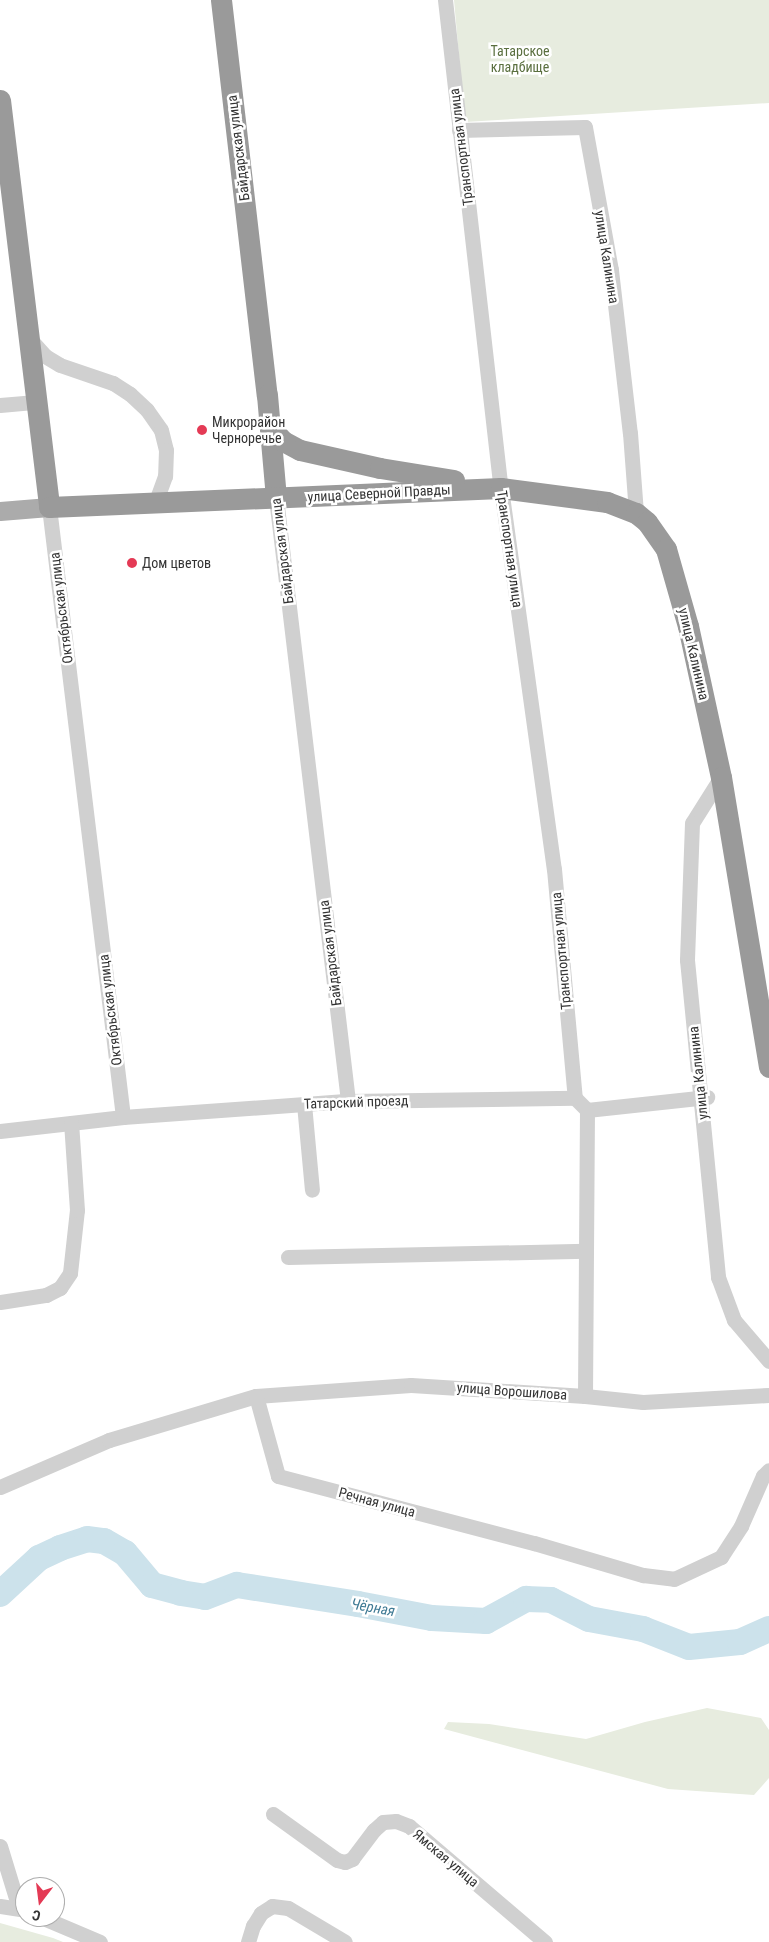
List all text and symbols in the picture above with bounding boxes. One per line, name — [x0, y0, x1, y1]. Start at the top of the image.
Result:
park label: Татарское кладбище — [490, 43, 550, 75]
street label: Транспортная улица — [445, 87, 477, 207]
street label: Байдарская улица — [223, 94, 253, 202]
street label: улица Калинина — [591, 209, 623, 305]
place label: Микрорайон Черноречье — [212, 414, 285, 447]
marker: Микрорайон Черноречье — [196, 424, 208, 436]
street label: улица Северной Правды — [307, 481, 451, 505]
street label: Транспортная улица — [493, 489, 527, 609]
street label: Байдарская улица — [267, 497, 297, 605]
street label: Октябрьская улица — [46, 551, 76, 665]
place label: Дом цветов — [142, 555, 211, 571]
marker: Дом цветов — [126, 557, 138, 569]
street label: улица Калинина — [675, 606, 713, 702]
street label: Транспортная улица — [547, 892, 575, 1010]
street label: Байдарская улица — [315, 899, 345, 1007]
street label: Октябрьская улица — [95, 953, 125, 1067]
street label: улица Калинина — [685, 1025, 711, 1121]
street label: Татарский проезд — [303, 1092, 409, 1112]
street label: улица Ворошилова — [456, 1379, 568, 1403]
street label: Речная улица — [337, 1484, 417, 1520]
water label: Чёрная — [350, 1595, 396, 1621]
street label: Ямская улица — [410, 1826, 482, 1890]
north arrow — [15, 1877, 65, 1927]
text: С — [30, 1907, 42, 1924]

